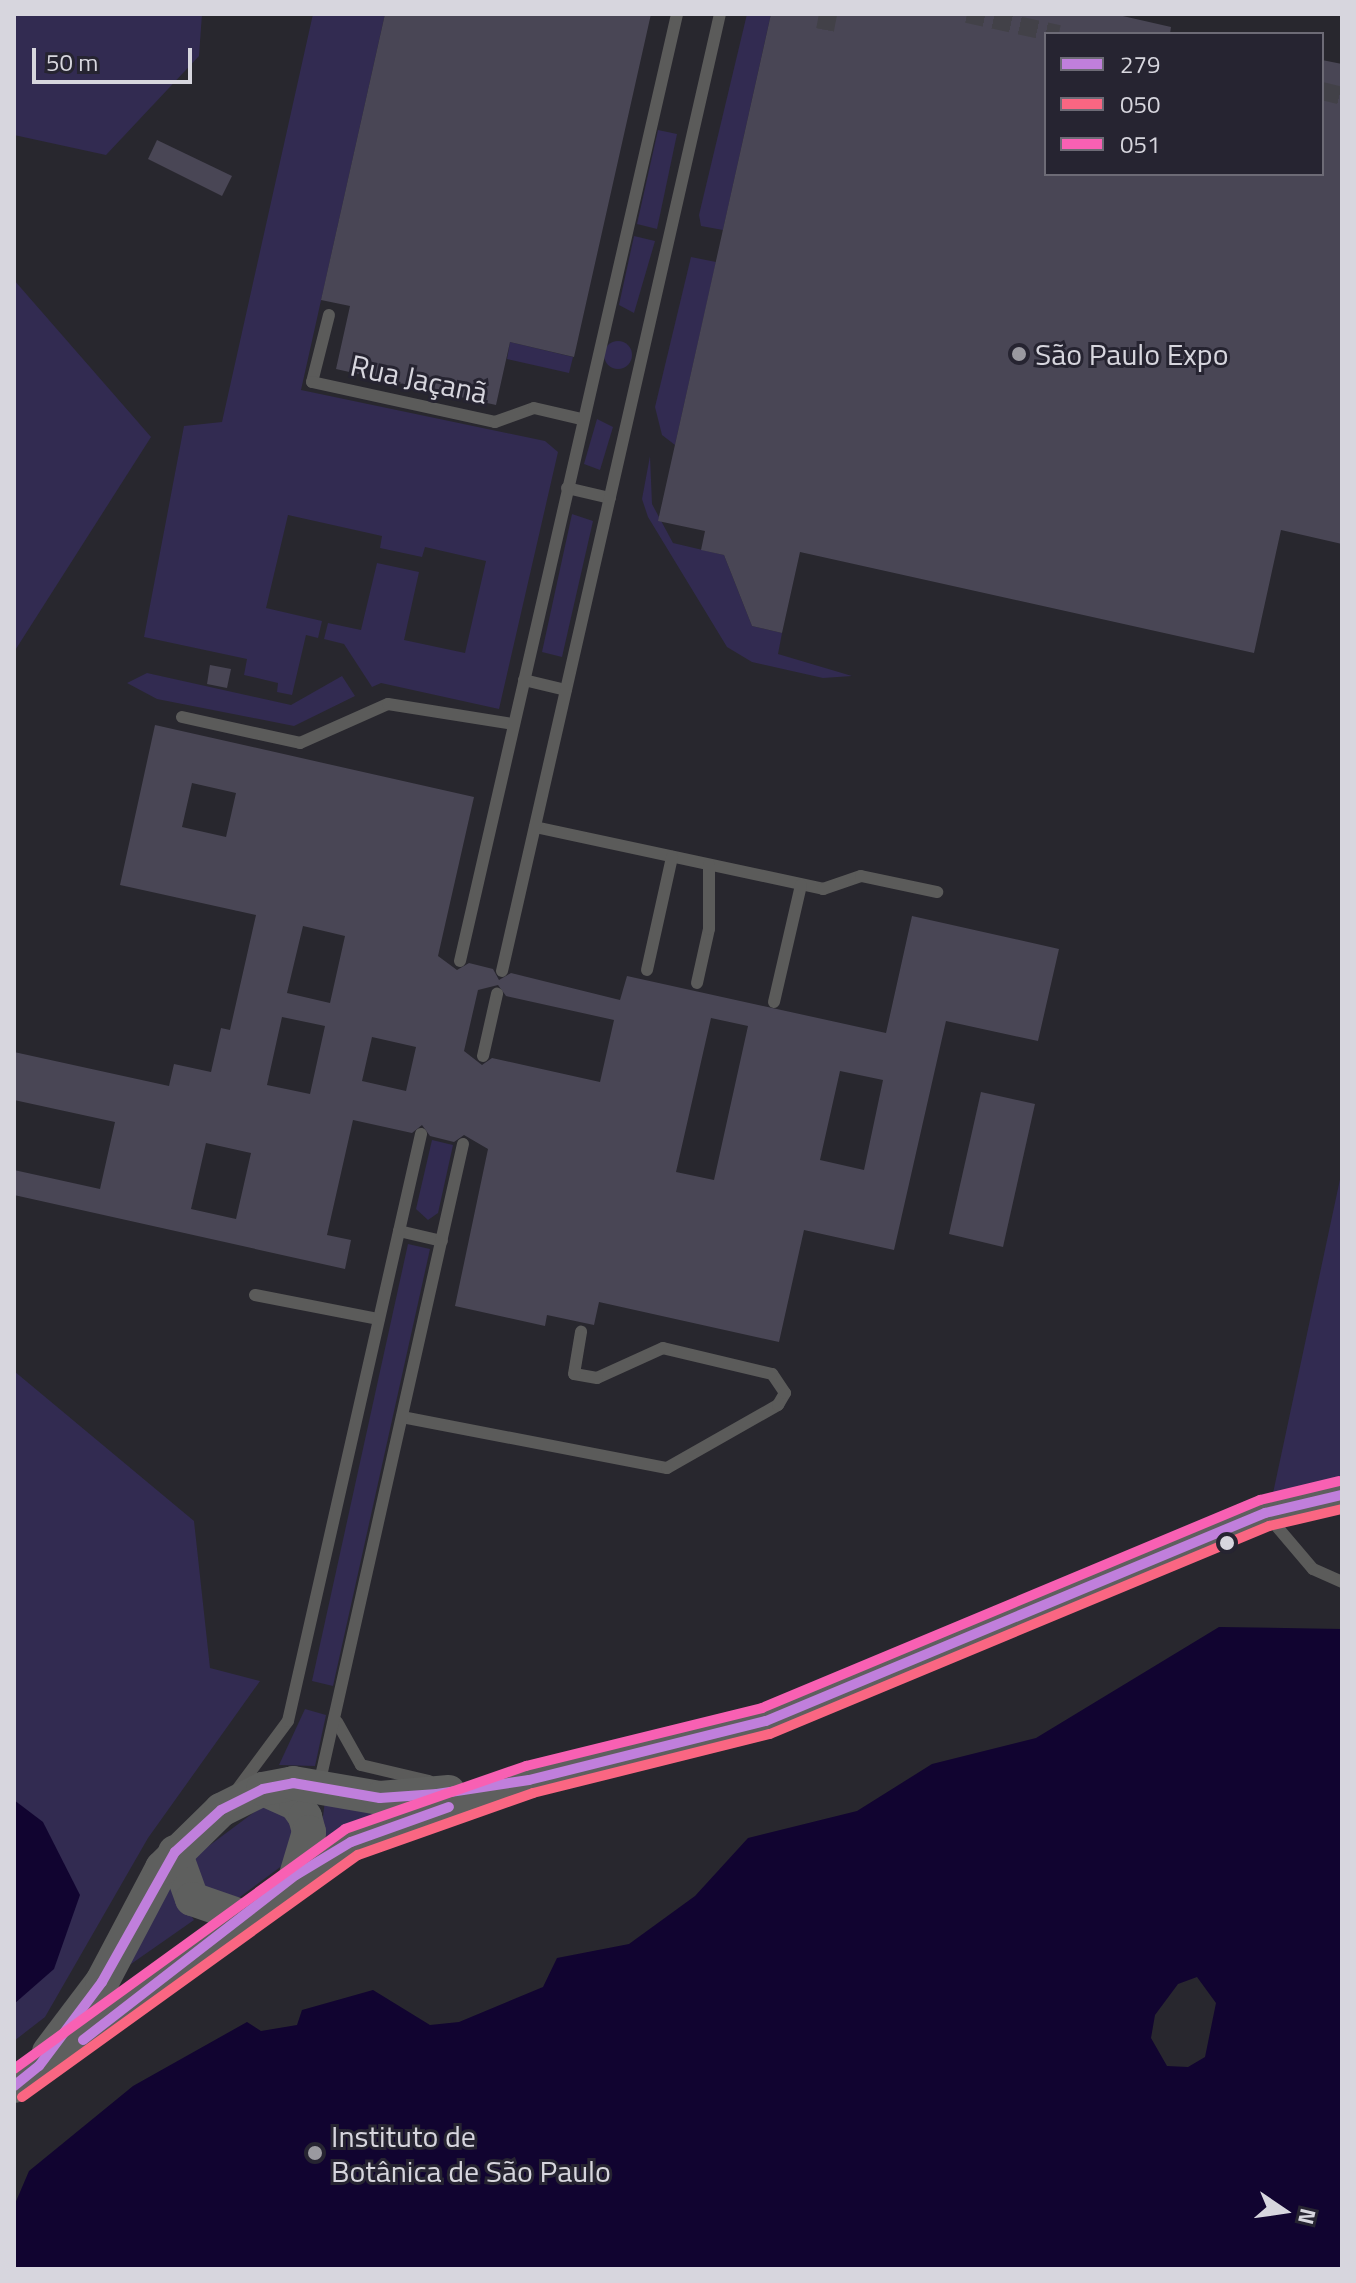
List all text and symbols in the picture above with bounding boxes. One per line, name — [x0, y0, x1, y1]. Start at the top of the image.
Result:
scale bar — [36, 32, 196, 82]
legend — [1044, 32, 1324, 176]
text: 50 m — [46, 44, 98, 80]
text: 279 — [1120, 46, 1160, 82]
text: 050 — [1120, 86, 1160, 122]
text: 051 — [1120, 126, 1160, 162]
place label: São Paulo Expo — [1035, 336, 1228, 372]
marker: São Paulo Expo — [1010, 345, 1028, 363]
street label: Rua Jaçanã — [347, 347, 491, 411]
unlabelled marker — [1219, 1535, 1235, 1551]
place label: Instituto de Botânica de São Paulo — [331, 2118, 611, 2188]
marker: Instituto de Botânica de São Paulo — [306, 2144, 324, 2162]
north arrow — [1244, 2171, 1324, 2251]
text: N — [1289, 2205, 1326, 2228]

